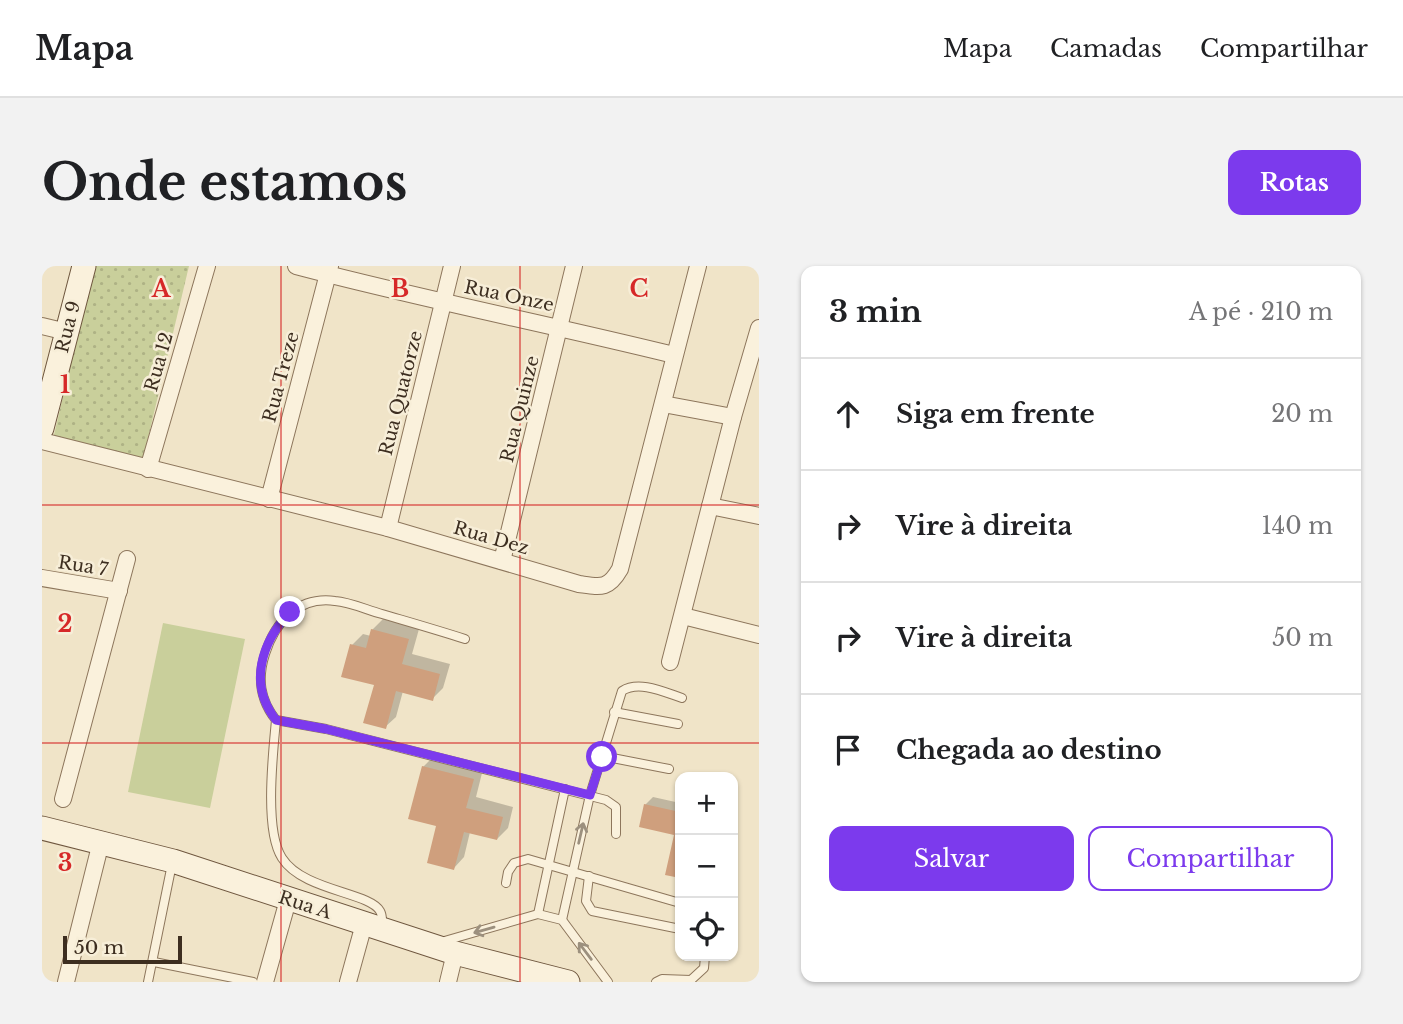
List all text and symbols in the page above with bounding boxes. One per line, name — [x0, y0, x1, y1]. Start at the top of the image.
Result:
text: Mapa — [35, 28, 134, 69]
text: Mapa — [943, 34, 1012, 63]
text: Camadas — [1050, 34, 1162, 63]
text: Compartilhar — [1200, 34, 1368, 63]
button: Rotas — [1228, 150, 1361, 215]
text: Onde estamos — [42, 152, 407, 213]
text: A — [151, 275, 172, 303]
text: B — [391, 275, 409, 303]
text: C — [630, 275, 648, 303]
street label: Rua Onze — [462, 276, 556, 316]
text: 3 min — [829, 293, 922, 330]
text: A pé · 210 m — [1189, 298, 1333, 326]
street label: Rua 9 — [51, 299, 85, 355]
street label: Rua Quatorze — [375, 328, 427, 458]
street label: Rua Treze — [258, 329, 304, 425]
street label: Rua 12 — [140, 330, 178, 394]
street label: Rua Quinze — [496, 353, 544, 465]
text: 1 — [60, 371, 70, 399]
icon: ahead — [829, 395, 867, 433]
text: Siga em frente — [896, 398, 1095, 430]
text: 20 m — [1271, 400, 1333, 428]
icon: right — [829, 507, 867, 545]
text: Vire à direita — [896, 510, 1072, 542]
text: 140 m — [1262, 512, 1333, 540]
street label: Rua Dez — [451, 517, 531, 559]
street label: Rua 7 — [56, 551, 110, 581]
route end — [274, 596, 305, 627]
text: 2 — [58, 610, 72, 638]
icon: right — [829, 619, 867, 657]
text: Vire à direita — [896, 622, 1072, 654]
text: 50 m — [1272, 624, 1333, 652]
icon: arrive — [829, 731, 867, 769]
text: Chegada ao destino — [896, 734, 1162, 766]
route start — [586, 741, 617, 772]
map controls — [675, 772, 738, 961]
button: + — [675, 772, 738, 835]
one-way arrow — [575, 822, 588, 845]
button: Salvar — [829, 826, 1074, 891]
button: Compartilhar — [1088, 826, 1333, 891]
button: − — [675, 835, 738, 898]
text: 3 — [58, 849, 72, 877]
street label: Rua A — [276, 886, 335, 924]
button: locate — [675, 898, 738, 961]
one-way arrow — [473, 924, 495, 937]
scale bar — [63, 933, 182, 965]
text: 50 m — [74, 936, 124, 959]
one-way arrow — [578, 942, 592, 961]

